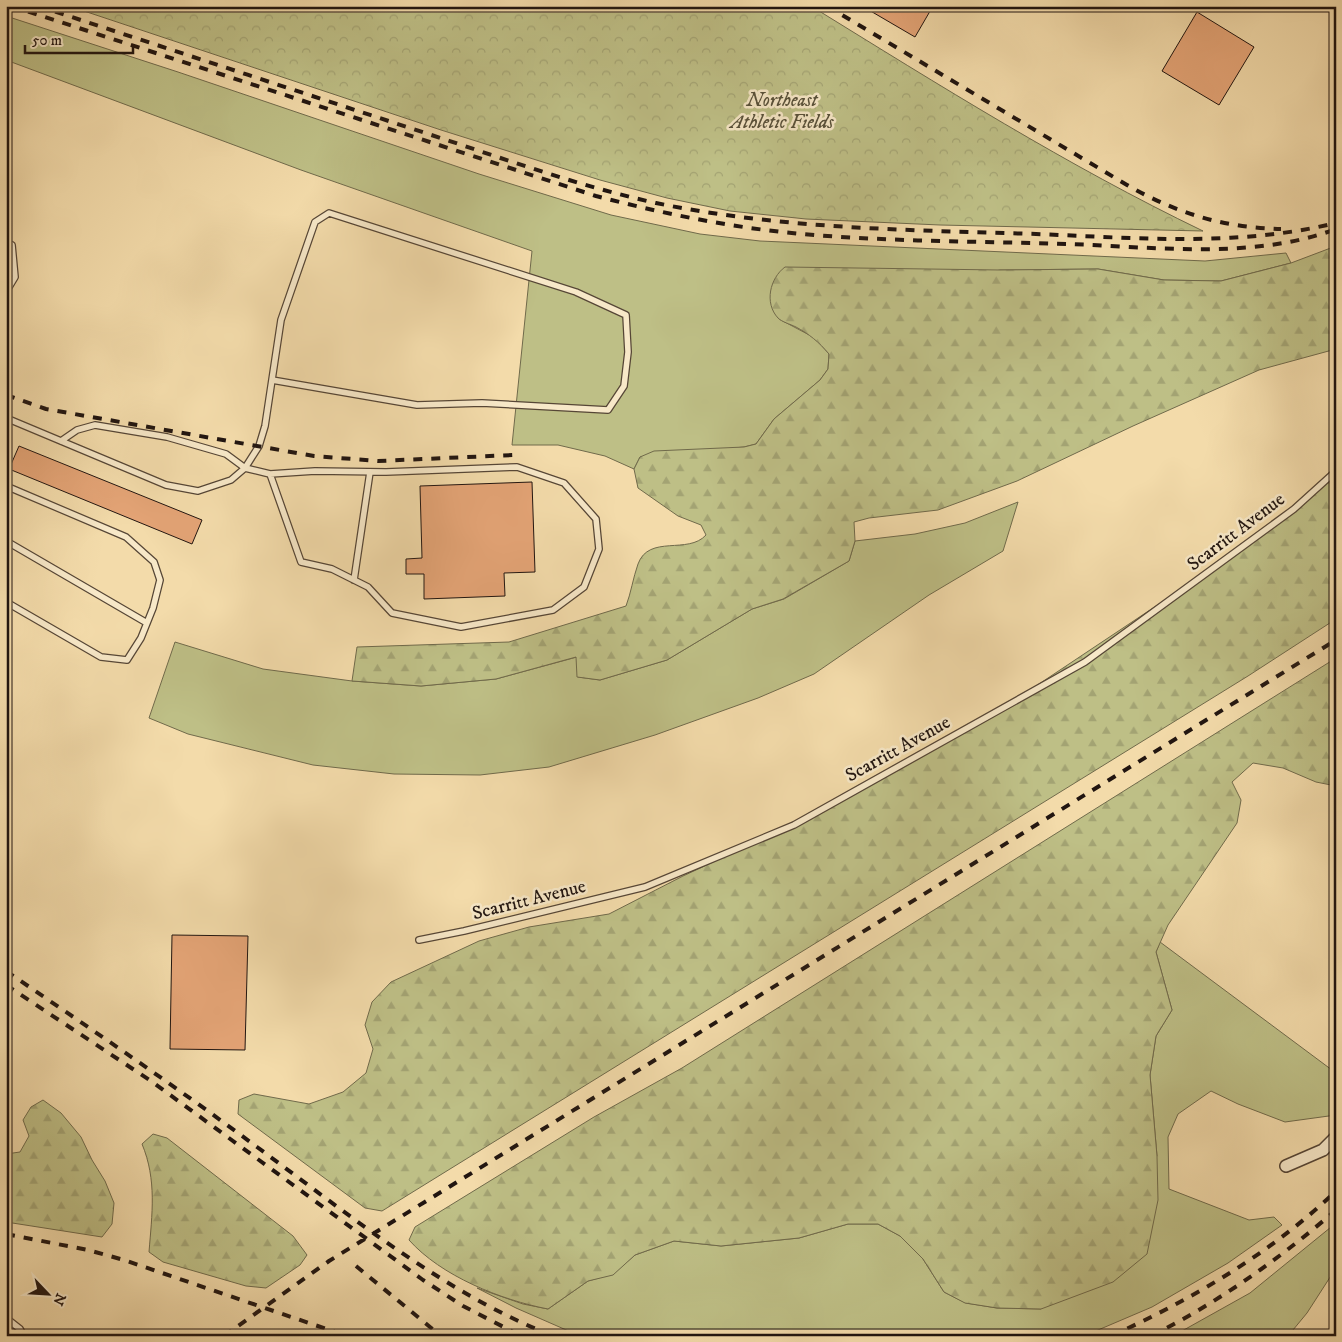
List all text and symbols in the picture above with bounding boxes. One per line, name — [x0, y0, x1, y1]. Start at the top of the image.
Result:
scale bar — [25, 22, 132, 54]
text: 50 m — [32, 31, 62, 50]
park label: Northeast Athletic Fields — [728, 89, 835, 134]
street label: Scarritt Avenue — [1183, 488, 1289, 576]
street label: Scarritt Avenue — [842, 711, 955, 787]
street label: Scarritt Avenue — [470, 875, 588, 925]
north arrow — [22, 1270, 72, 1320]
text: N — [48, 1290, 69, 1309]

